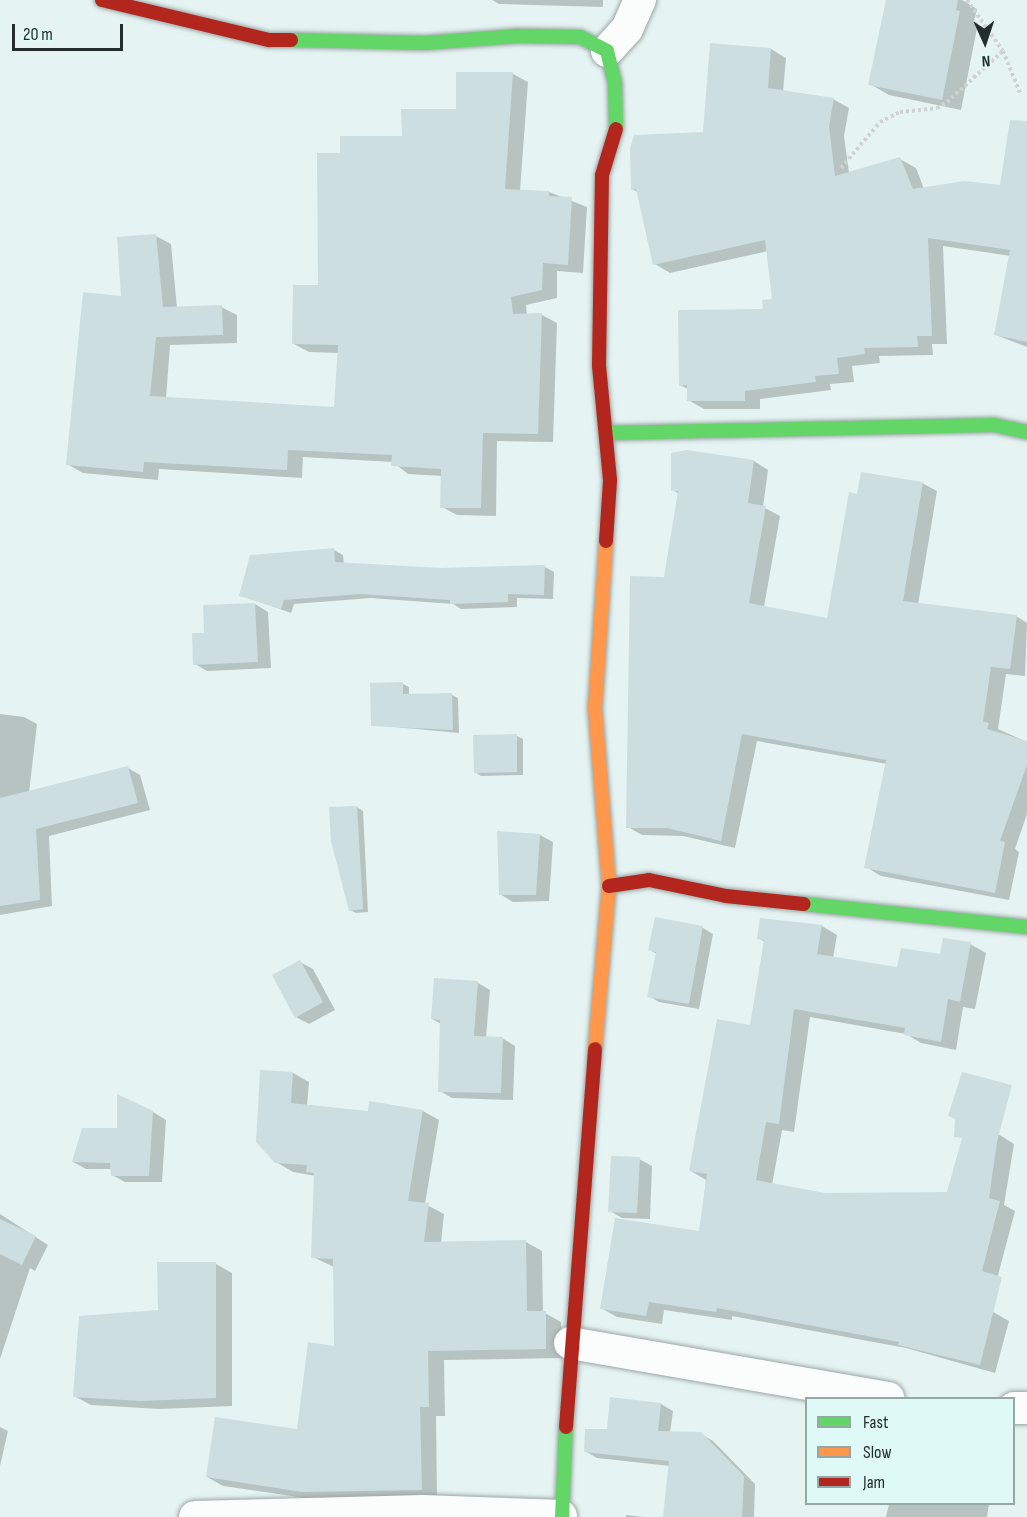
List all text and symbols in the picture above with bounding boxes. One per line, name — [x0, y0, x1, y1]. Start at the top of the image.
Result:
scale bar — [15, 12, 126, 50]
north arrow — [955, 12, 1015, 72]
text: 20 m — [23, 24, 53, 45]
text: N — [981, 51, 991, 70]
legend — [805, 1397, 1015, 1505]
text: Fast — [863, 1412, 888, 1433]
text: Slow — [863, 1442, 892, 1463]
text: Jam — [863, 1472, 885, 1493]

